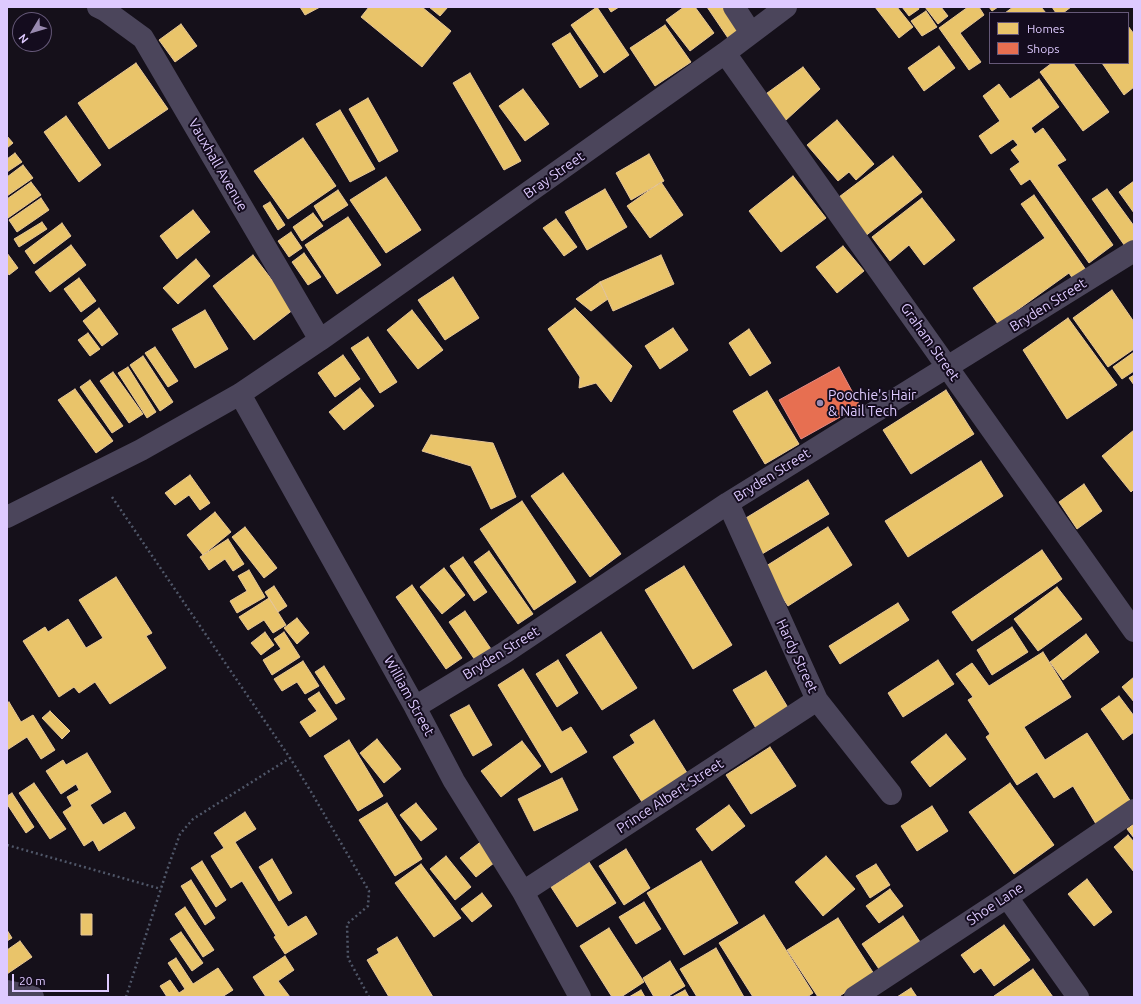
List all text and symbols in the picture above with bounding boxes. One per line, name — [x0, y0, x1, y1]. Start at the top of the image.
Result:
north arrow — [12, 12, 52, 52]
legend — [989, 12, 1129, 64]
text: Homes — [1027, 22, 1065, 35]
text: N — [16, 32, 31, 46]
text: Shops — [1027, 42, 1059, 55]
street label: Vauxhall Avenue — [185, 116, 251, 214]
street label: Bray Street — [520, 148, 588, 202]
street label: Bryden Street — [1006, 275, 1090, 335]
street label: Graham Street — [897, 300, 963, 384]
place label: Poochie's Hair & Nail Tech — [828, 387, 916, 420]
marker: Poochie's Hair & Nail Tech — [815, 398, 825, 408]
street label: Bryden Street — [730, 445, 814, 505]
street label: Hardy Street — [773, 616, 821, 696]
street label: Bryden Street — [459, 623, 543, 683]
street label: William Street — [380, 653, 438, 739]
street label: Prince Albert Street — [613, 755, 727, 837]
street label: Shoe Lane — [964, 879, 1026, 929]
scale bar — [14, 966, 111, 992]
text: 20 m — [19, 974, 46, 987]

